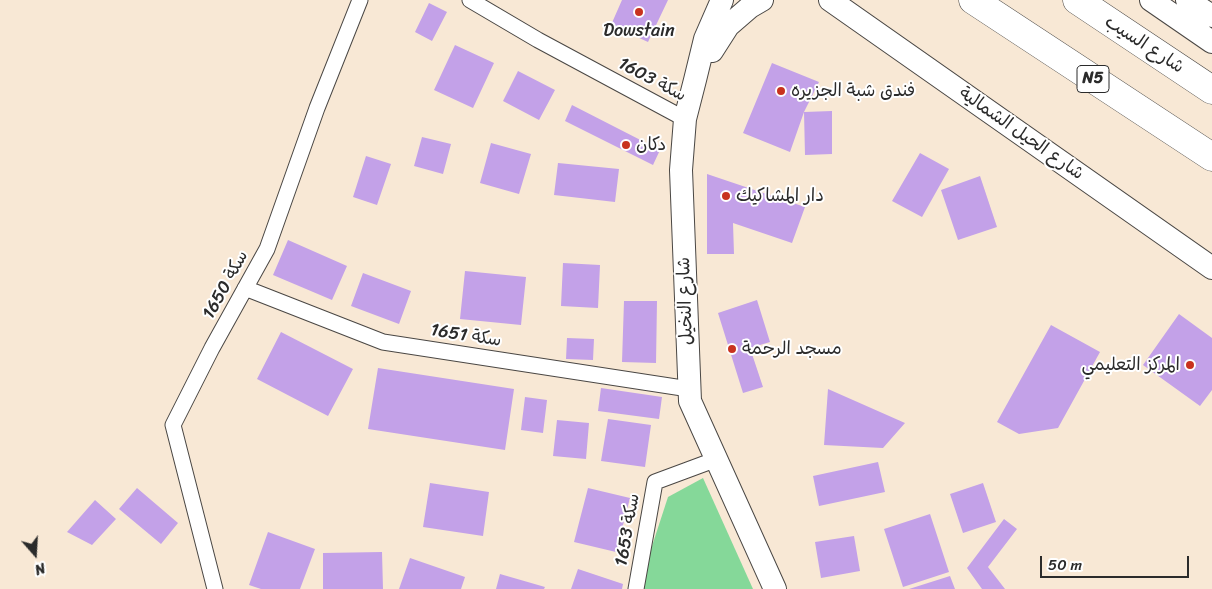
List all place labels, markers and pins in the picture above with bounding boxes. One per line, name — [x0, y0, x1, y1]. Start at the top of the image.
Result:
marker: Dowstain — [633, 6, 645, 18]
place label: Dowstain — [603, 20, 675, 42]
place label: فندق شبة الجزيره — [791, 80, 915, 102]
marker: فندق شبة الجزيره — [775, 85, 787, 97]
place label: دكان — [636, 134, 666, 156]
marker: دكان — [620, 139, 632, 151]
place label: دار المشاكيك — [736, 185, 824, 207]
marker: دار المشاكيك — [720, 190, 732, 202]
place label: مسجد الرحمة — [742, 338, 842, 360]
marker: مسجد الرحمة — [726, 343, 738, 355]
place label: المركز التعليمي — [1082, 354, 1180, 376]
marker: المركز التعليمي — [1184, 359, 1196, 371]

